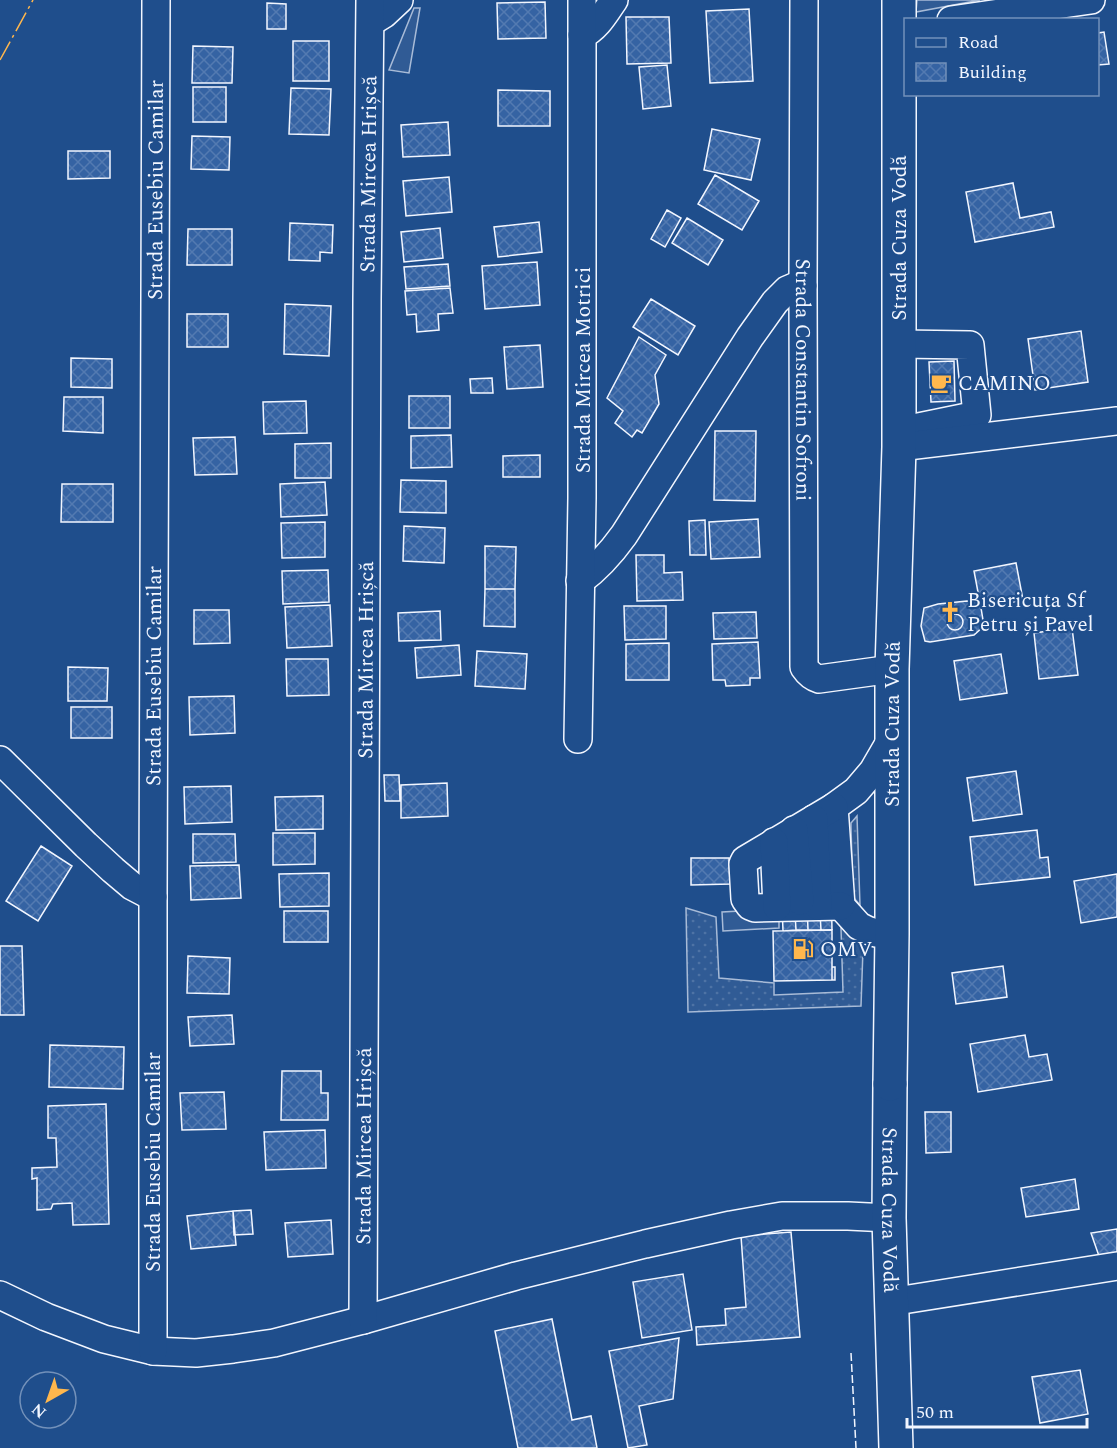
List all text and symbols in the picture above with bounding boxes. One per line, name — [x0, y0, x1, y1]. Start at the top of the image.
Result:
legend — [904, 18, 1099, 96]
text: Road — [958, 29, 999, 56]
text: Building — [958, 59, 1027, 86]
street label: Strada Mircea Hrișcă — [352, 74, 386, 273]
street label: Strada Eusebiu Camilar — [140, 80, 173, 300]
street label: Strada Cuza Vodă — [884, 154, 916, 321]
street label: Strada Constantin Sofroni — [786, 259, 819, 501]
street label: Strada Mircea Motrici — [568, 267, 600, 473]
place label: CAMINO — [958, 368, 1051, 400]
cafe icon: CAMINO — [929, 371, 953, 395]
street label: Strada Mircea Hrișcă — [350, 561, 383, 759]
street label: Strada Eusebiu Camilar — [138, 566, 171, 786]
place label: Bisericuța Sf Petru și Pavel — [967, 585, 1094, 641]
church icon: Bisericuța Sf Petru și Pavel — [938, 600, 962, 624]
street label: Strada Cuza Vodă — [877, 640, 910, 807]
place label: OMV — [820, 934, 873, 966]
fuel station icon: OMV — [791, 937, 815, 961]
street label: Strada Mircea Hrișcă — [348, 1046, 381, 1245]
street label: Strada Eusebiu Camilar — [138, 1052, 170, 1272]
street label: Strada Cuza Vodă — [872, 1127, 906, 1294]
north arrow — [18, 1370, 78, 1430]
scale bar — [907, 1391, 1087, 1429]
text: N — [26, 1397, 52, 1424]
text: 50 m — [916, 1399, 954, 1426]

